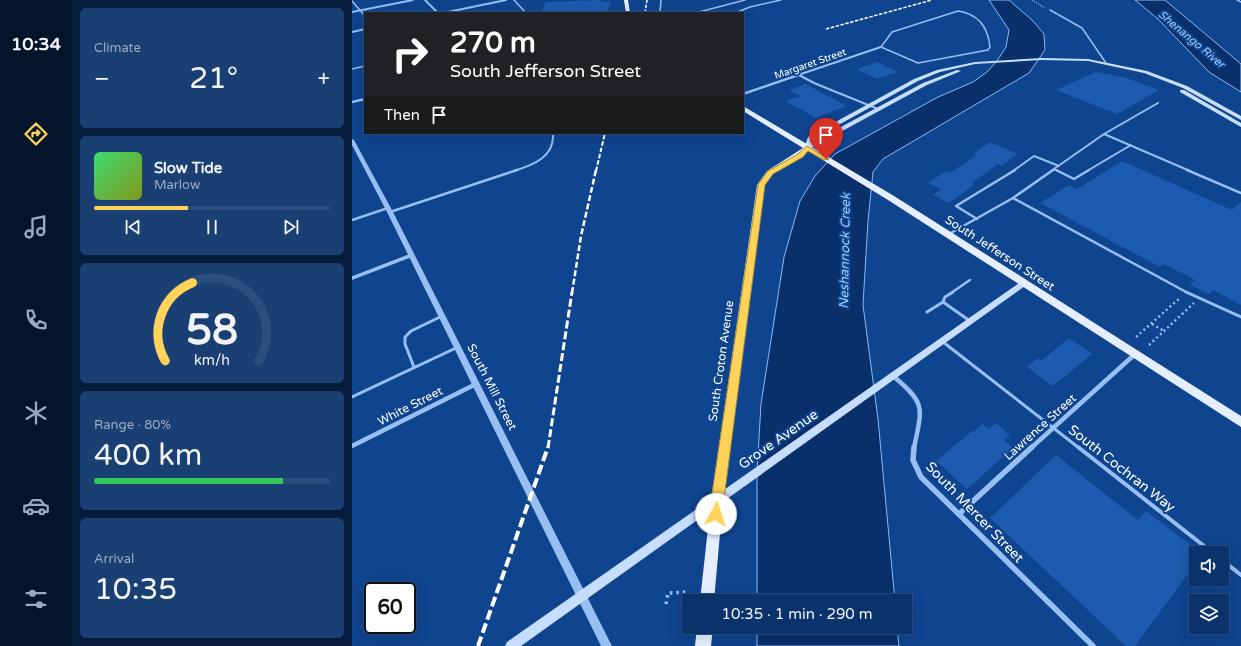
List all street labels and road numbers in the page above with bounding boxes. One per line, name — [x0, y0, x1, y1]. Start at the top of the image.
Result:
street label: Margaret Street — [773, 46, 848, 82]
street label: South Jefferson Street — [943, 212, 1058, 294]
street label: South Croton Avenue — [706, 299, 736, 422]
street label: South Mill Street — [464, 342, 520, 433]
street label: White Street — [375, 383, 445, 428]
street label: Lawrence Street — [1001, 391, 1079, 463]
street label: Grove Avenue — [735, 406, 821, 473]
street label: South Cochran Way — [1065, 421, 1179, 516]
street label: South Mercer Street — [922, 458, 1028, 567]

